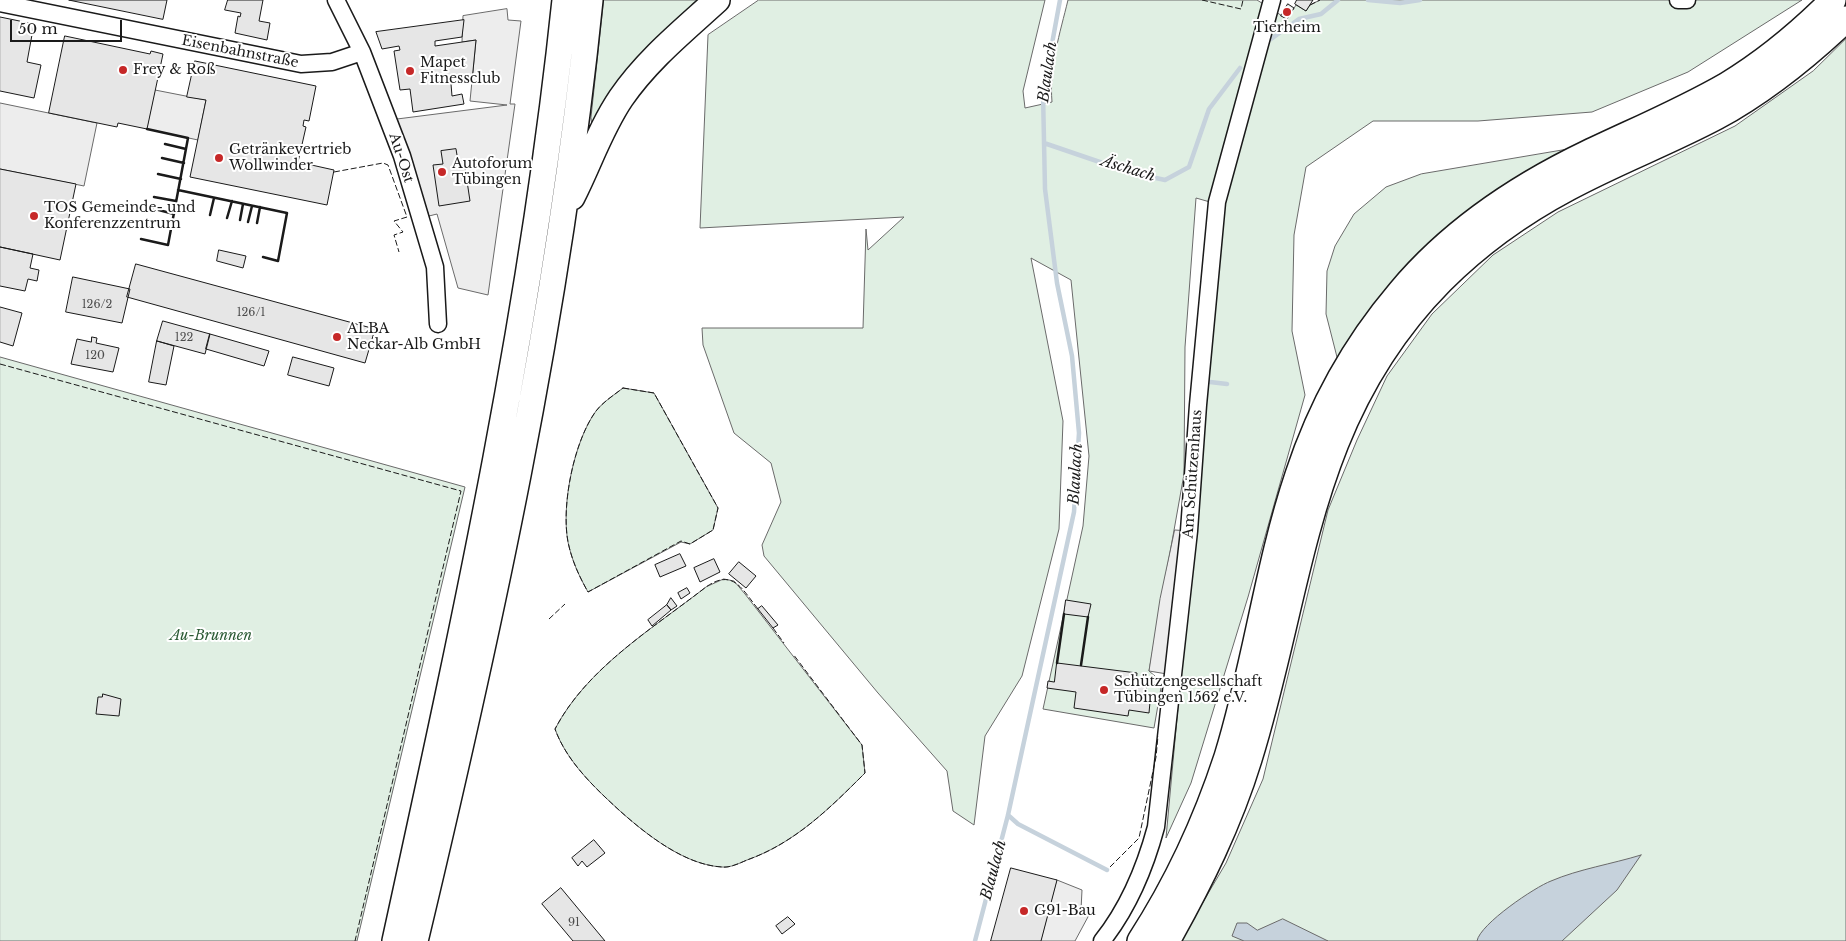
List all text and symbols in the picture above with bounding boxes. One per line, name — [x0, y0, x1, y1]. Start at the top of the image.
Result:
marker: Tierheim — [1281, 6, 1293, 18]
scale bar — [12, 10, 125, 42]
text: 50 m — [18, 19, 58, 38]
place label: Tierheim — [1253, 20, 1321, 36]
street label: Eisenbahnstraße — [180, 32, 300, 72]
water label: Blaulach — [1035, 40, 1061, 104]
place label: Mapet Fitnessclub — [420, 55, 500, 88]
place label: Frey & Roß — [133, 62, 216, 78]
marker: Frey & Roß — [117, 64, 129, 76]
marker: Mapet Fitnessclub — [404, 65, 416, 77]
street label: Au-Ost — [385, 131, 417, 185]
place label: Getränkevertrieb Wollwinder — [229, 142, 351, 174]
marker: Getränkevertrieb Wollwinder — [213, 152, 225, 164]
water label: Äschach — [1099, 152, 1157, 186]
place label: Autoforum Tübingen — [452, 156, 532, 188]
marker: Autoforum Tübingen — [436, 166, 448, 178]
place label: TOS Gemeinde- und Konferenzzentrum — [44, 200, 196, 232]
marker: TOS Gemeinde- und Konferenzzentrum — [28, 210, 40, 222]
house number: 126/2 — [82, 298, 112, 312]
house number: 126/1 — [237, 306, 265, 320]
place label: ALBA Neckar-Alb GmbH — [347, 321, 481, 354]
house number: 122 — [175, 331, 193, 345]
marker: ALBA Neckar-Alb GmbH — [331, 331, 343, 343]
house number: 120 — [85, 349, 105, 363]
street label: Am Schützenhaus — [1180, 409, 1206, 539]
water label: Blaulach — [1065, 443, 1087, 505]
park label: Au-Brunnen — [170, 628, 252, 644]
place label: Schützengesellschaft Tübingen 1562 e.V. — [1114, 674, 1262, 706]
marker: Schützengesellschaft Tübingen 1562 e.V. — [1098, 684, 1110, 696]
water label: Blaulach — [977, 838, 1011, 902]
place label: G91-Bau — [1034, 903, 1096, 919]
marker: G91-Bau — [1018, 905, 1030, 917]
house number: 91 — [568, 916, 580, 930]

